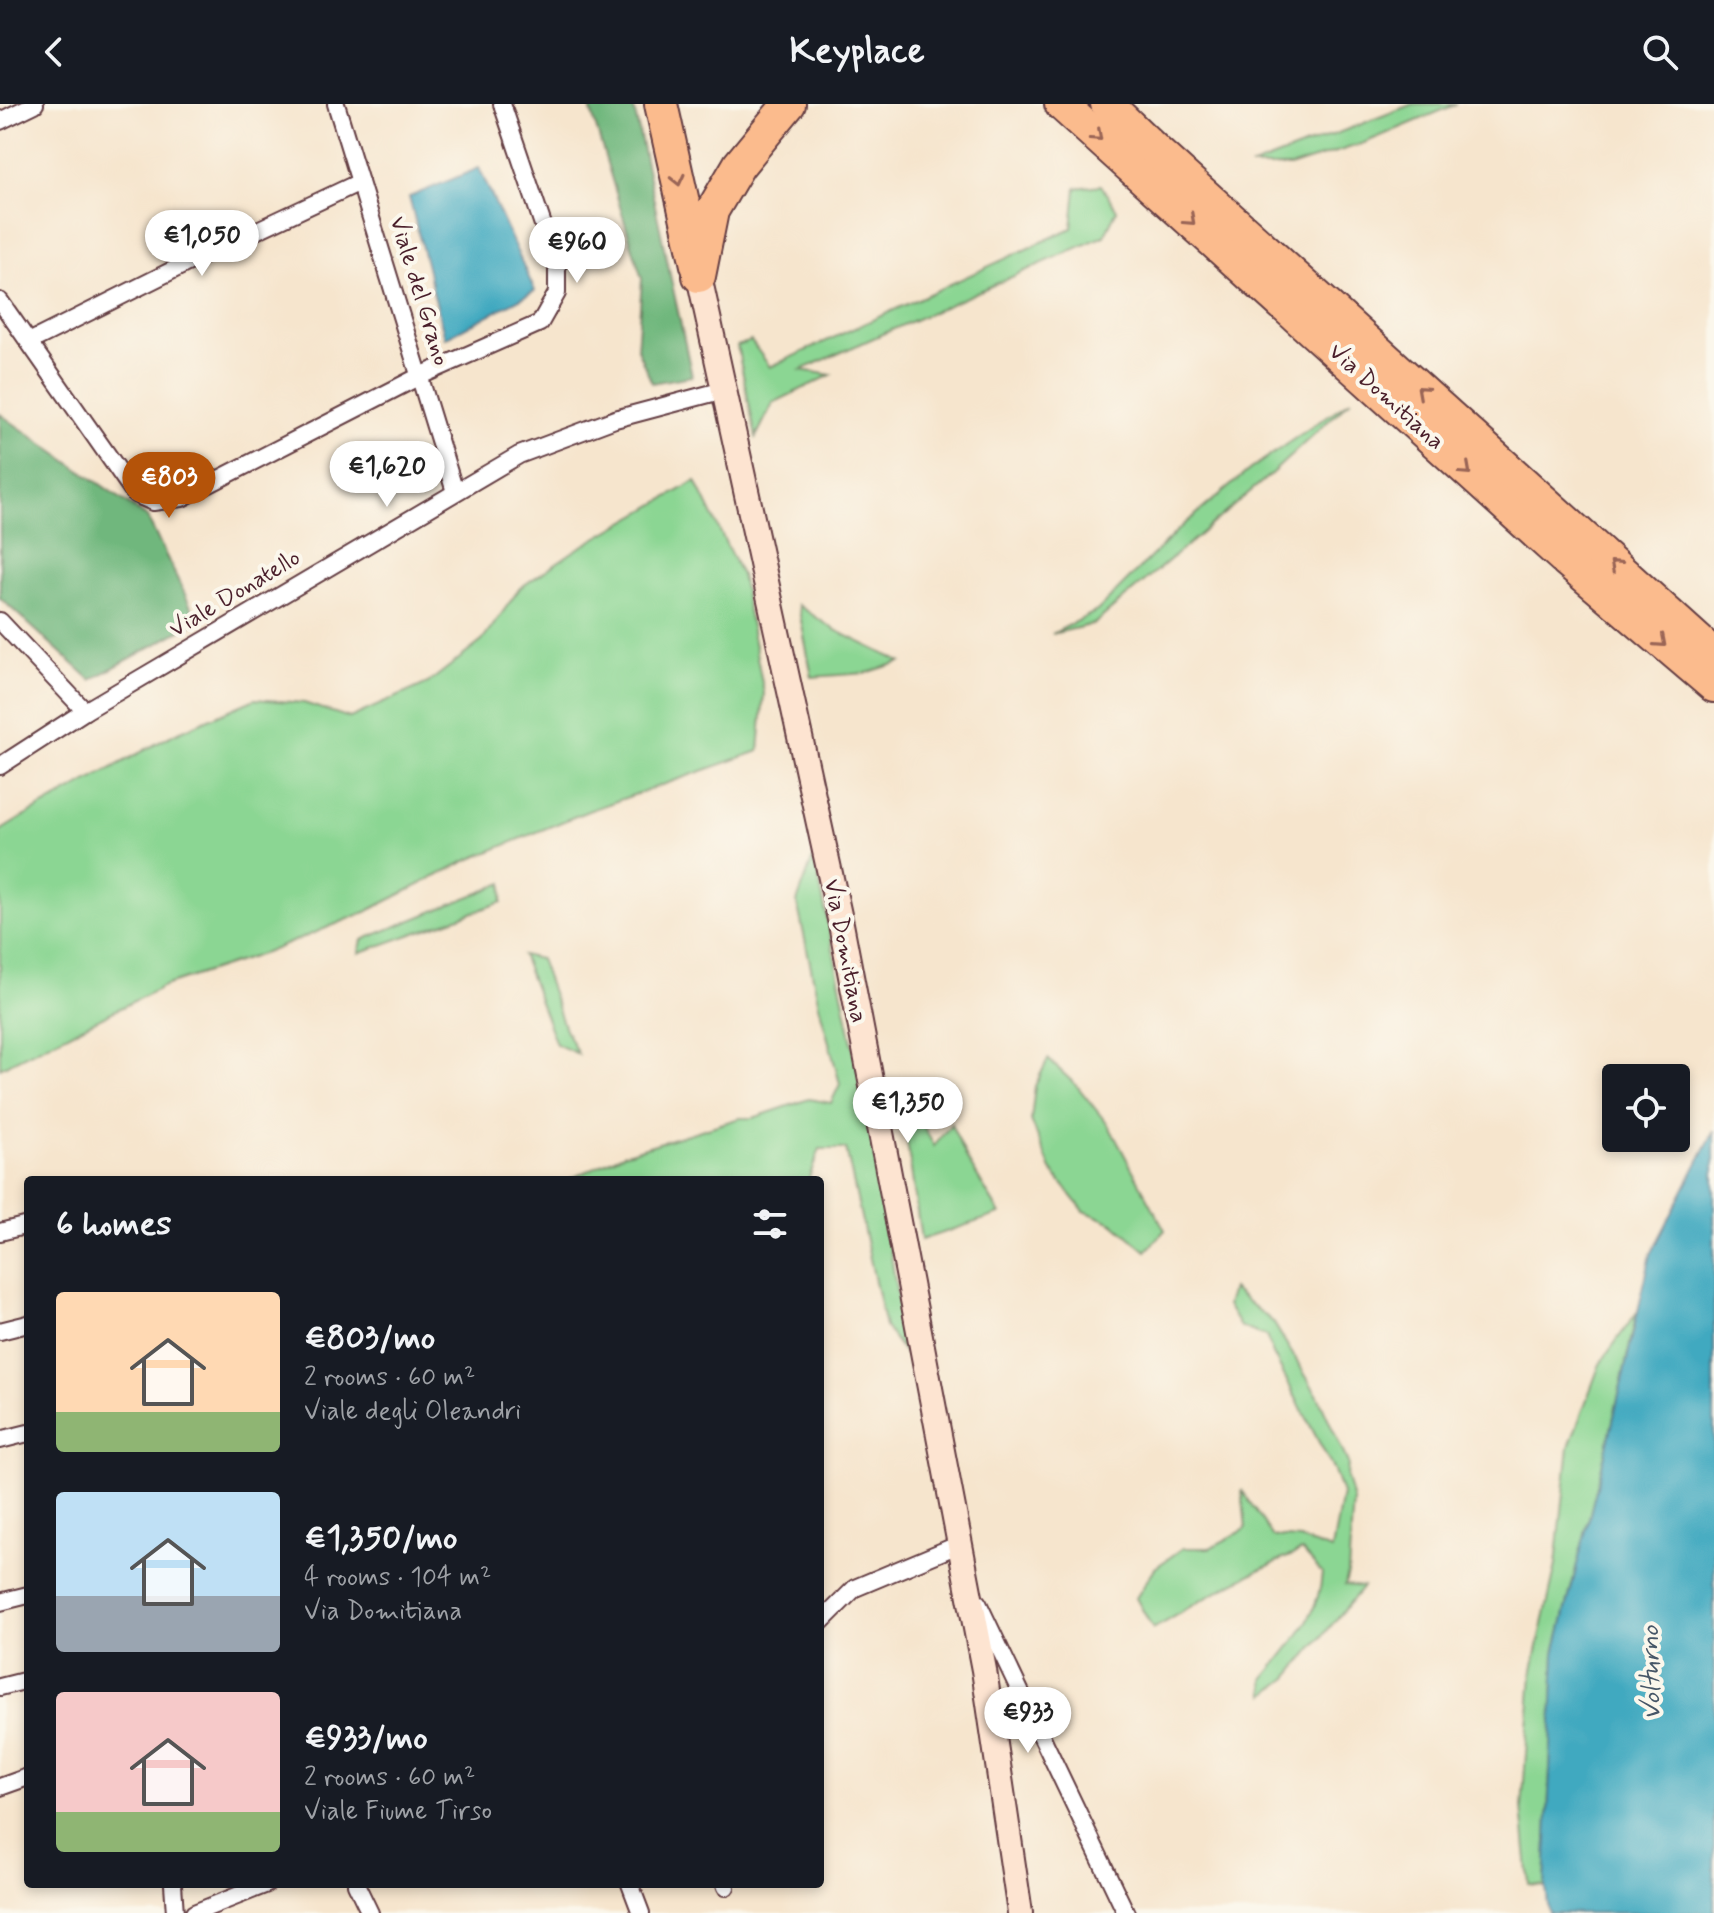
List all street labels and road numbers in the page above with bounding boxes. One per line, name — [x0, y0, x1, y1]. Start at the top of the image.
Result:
street label: Viale del Grano — [382, 213, 456, 369]
street label: Via Domitiana — [1321, 337, 1451, 457]
street label: Viale Donatello — [164, 543, 306, 645]
street label: Via Domitiana — [816, 876, 874, 1026]

